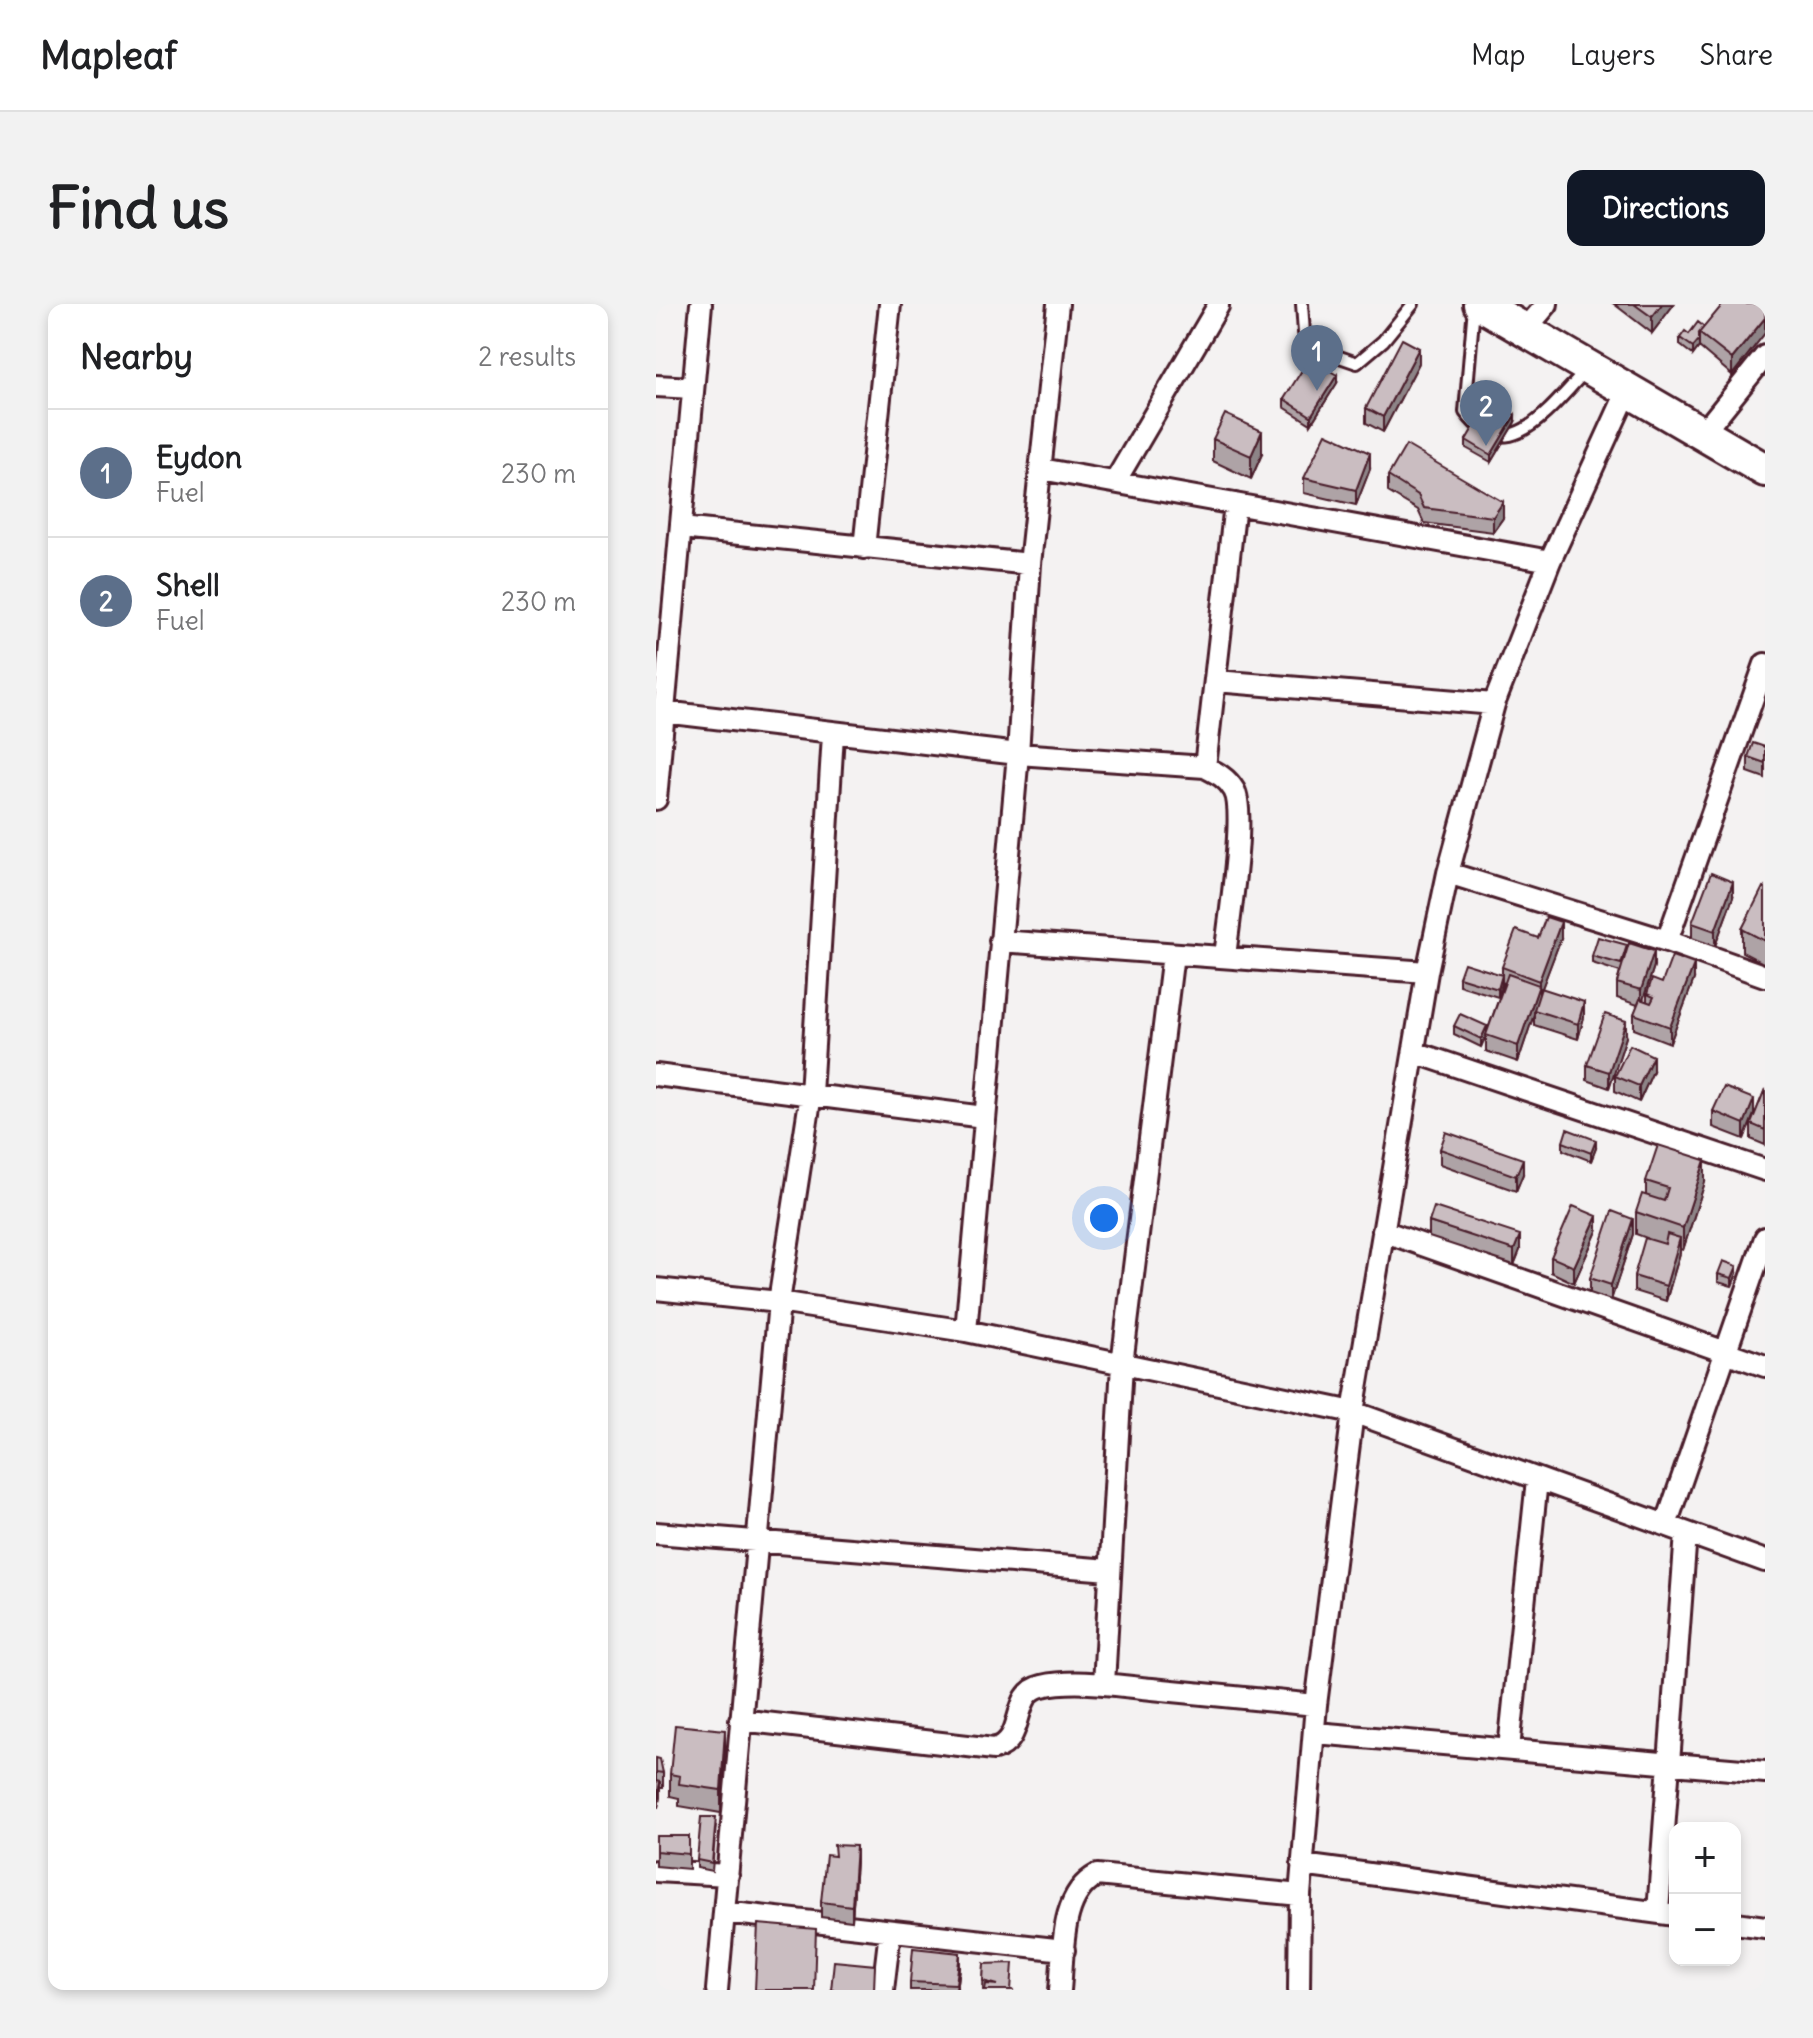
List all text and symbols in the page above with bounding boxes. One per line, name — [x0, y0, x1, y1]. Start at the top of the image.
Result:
text: Mapleaf — [40, 32, 177, 79]
text: Map — [1471, 37, 1526, 73]
text: Layers — [1570, 37, 1656, 73]
text: Share — [1700, 37, 1773, 73]
button: Directions — [1567, 170, 1765, 246]
text: Find us — [48, 173, 229, 243]
pin: 1 — [1291, 325, 1343, 391]
text: Nearby — [80, 335, 193, 378]
text: 2 results — [478, 340, 576, 373]
pin: 2 — [1460, 380, 1512, 446]
text: Eydon — [156, 438, 242, 476]
text: 1 — [101, 457, 111, 490]
text: 230 m — [501, 457, 576, 490]
text: Fuel — [156, 476, 205, 509]
text: Shell — [156, 566, 220, 604]
text: 2 — [99, 585, 113, 618]
text: 230 m — [501, 585, 576, 618]
text: Fuel — [156, 604, 205, 637]
your location — [1084, 1198, 1124, 1238]
map controls — [1669, 1822, 1741, 1966]
button: + — [1669, 1822, 1741, 1894]
button: − — [1669, 1894, 1741, 1966]

